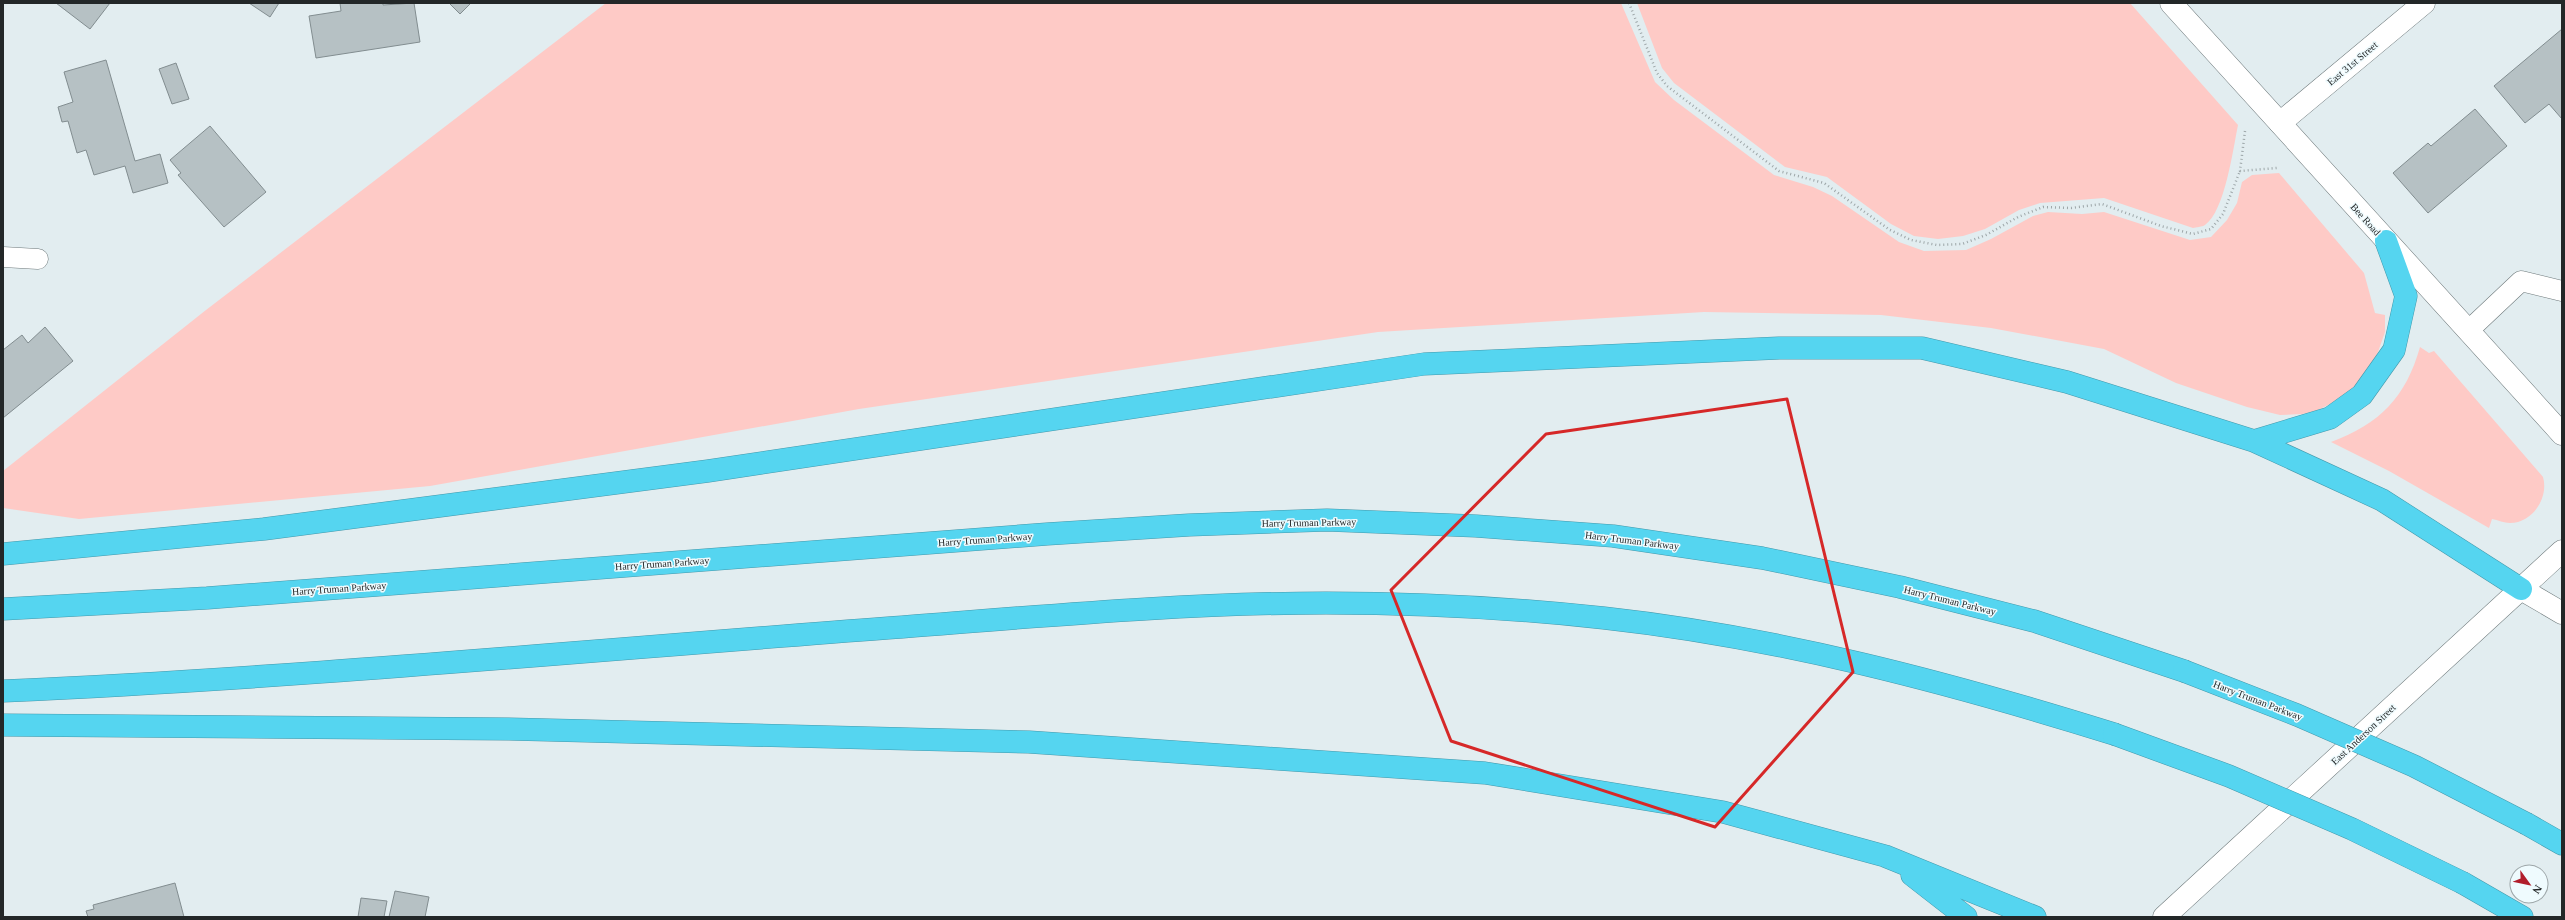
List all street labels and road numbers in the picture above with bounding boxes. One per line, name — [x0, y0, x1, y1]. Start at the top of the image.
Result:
street label: East 31st Street — [2325, 39, 2380, 88]
street label: Bee Road — [2348, 201, 2383, 238]
street label: Harry Truman Parkway — [1262, 516, 1356, 529]
street label: Harry Truman Parkway — [1584, 529, 1679, 552]
street label: Harry Truman Parkway — [938, 531, 1033, 548]
street label: Harry Truman Parkway — [615, 555, 710, 572]
street label: Harry Truman Parkway — [292, 580, 387, 597]
street label: Harry Truman Parkway — [1903, 584, 1997, 617]
street label: Harry Truman Parkway — [2212, 678, 2304, 723]
street label: East Anderson Street — [2329, 702, 2398, 767]

